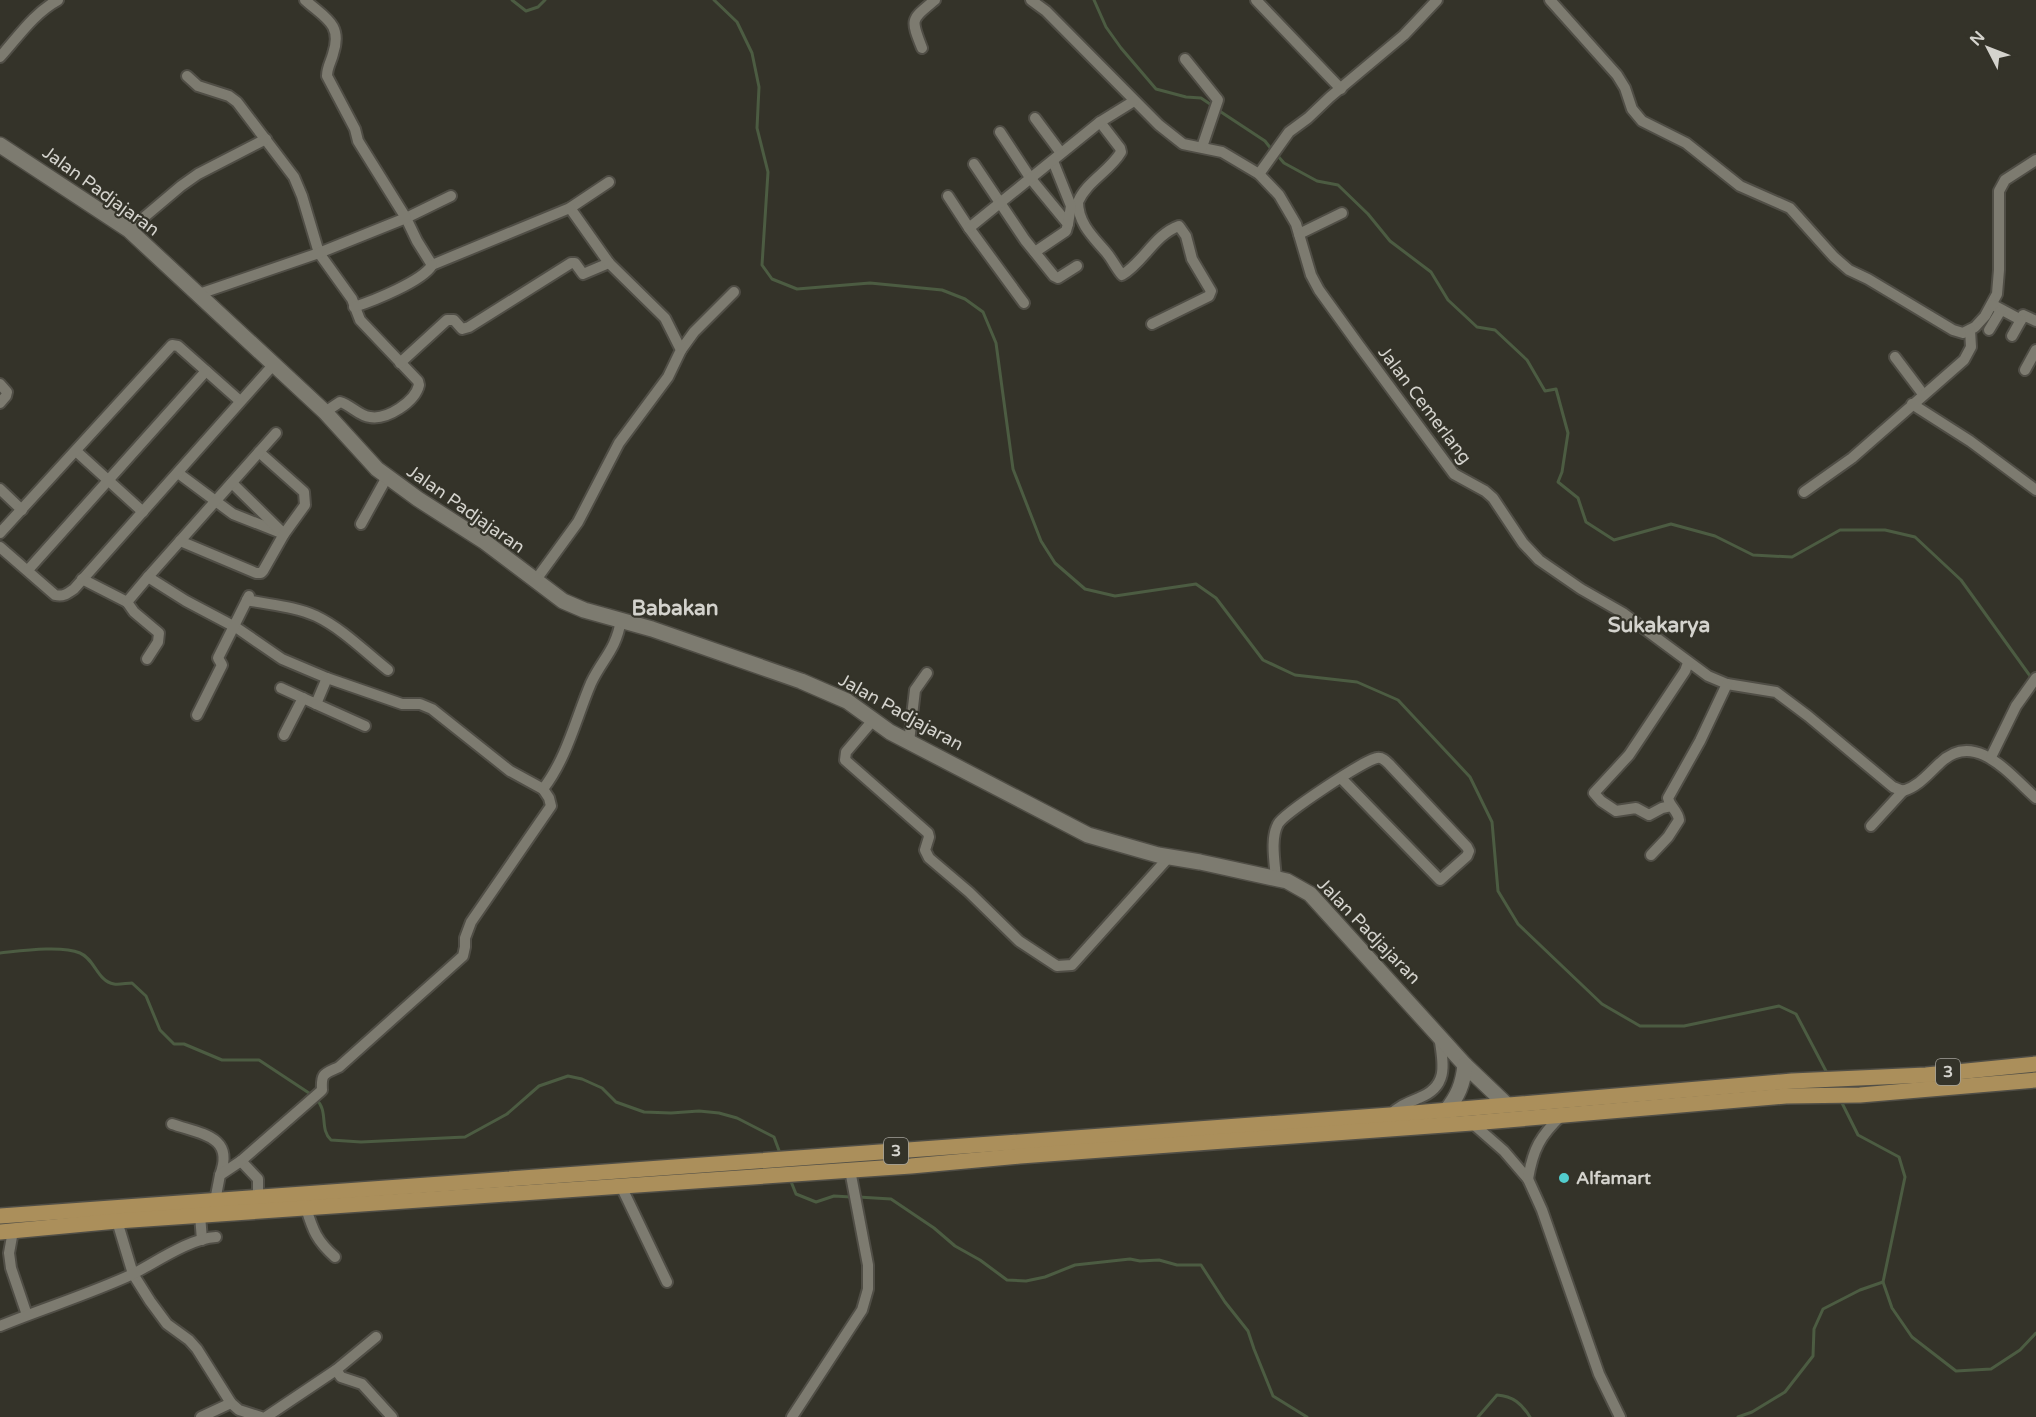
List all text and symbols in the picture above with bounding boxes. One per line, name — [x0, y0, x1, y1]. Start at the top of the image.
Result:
north arrow — [1958, 18, 2018, 78]
text: N — [1966, 27, 1989, 50]
street label: Jalan Padjajaran — [38, 141, 164, 241]
street label: Jalan Cemerlang — [1374, 342, 1476, 468]
street label: Jalan Padjajaran — [403, 460, 529, 558]
district label: Babakan — [631, 596, 719, 621]
district label: Sukakarya — [1608, 613, 1710, 638]
street label: Jalan Padjajaran — [835, 669, 967, 755]
street label: Jalan Padjajaran — [1313, 873, 1425, 989]
road number: 3 — [1936, 1059, 1960, 1085]
road number: 3 — [884, 1138, 908, 1164]
place label: Alfamart — [1576, 1167, 1651, 1189]
marker: Alfamart — [1557, 1171, 1571, 1185]

